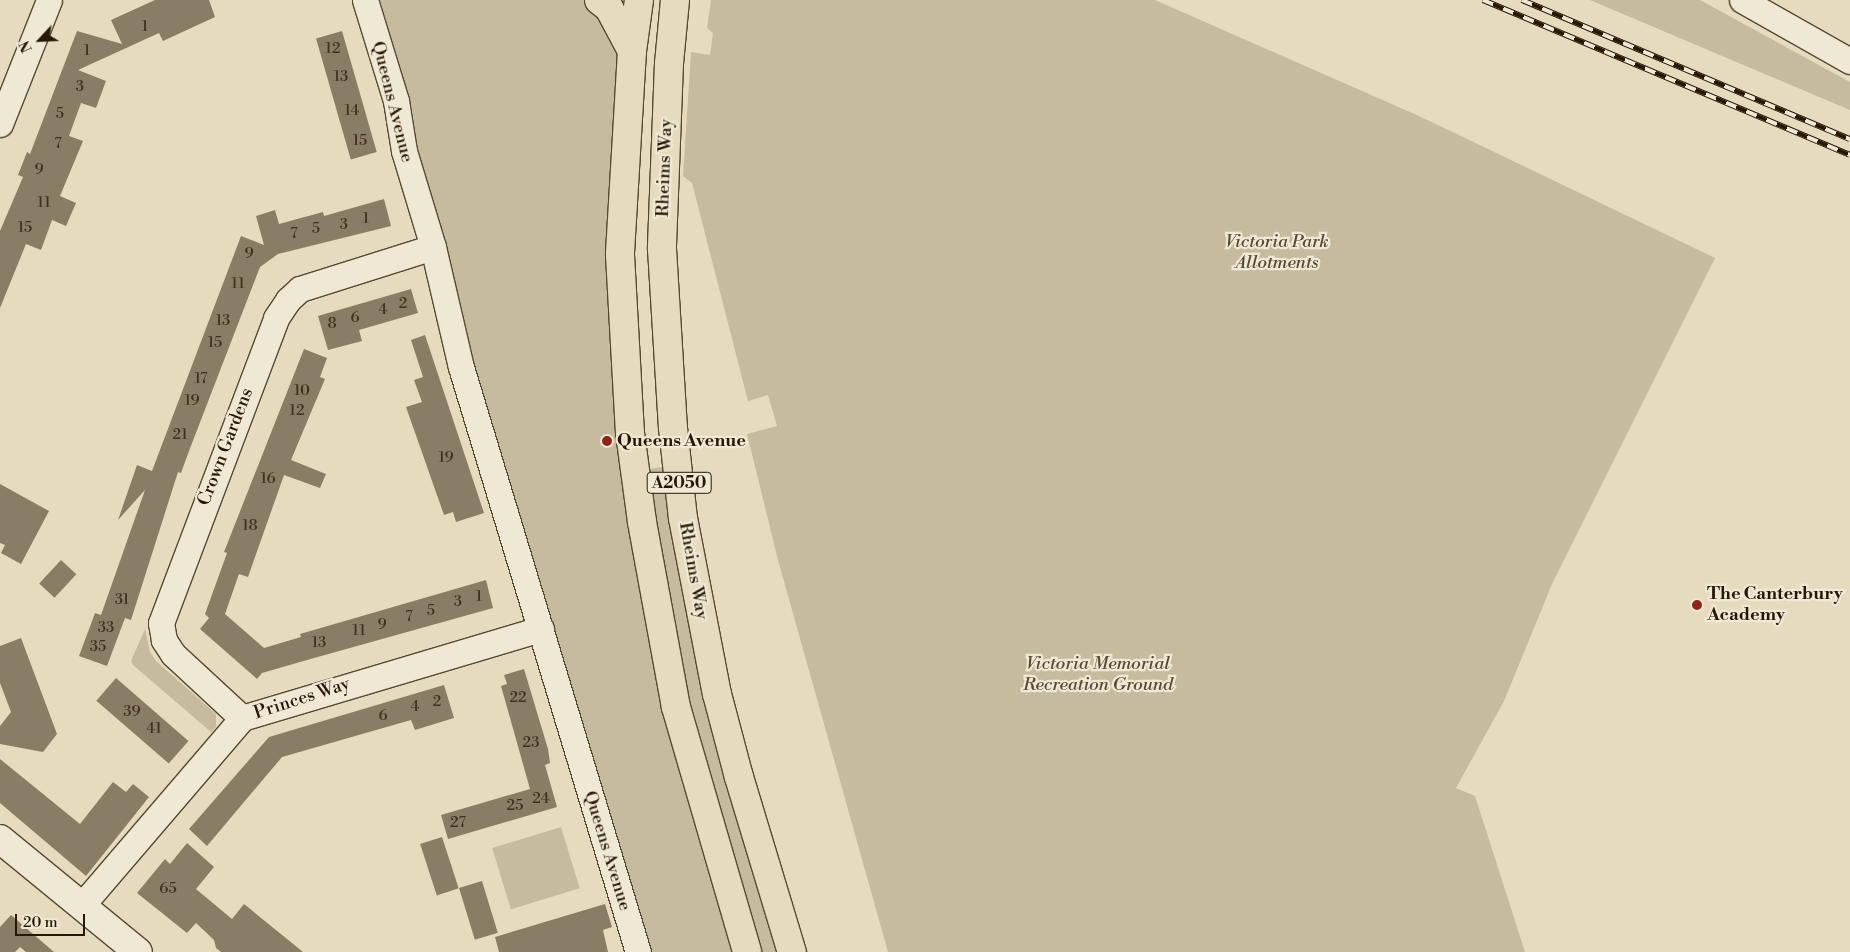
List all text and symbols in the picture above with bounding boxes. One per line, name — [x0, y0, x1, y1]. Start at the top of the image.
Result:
north arrow — [15, 15, 65, 65]
house number: 1 — [142, 18, 148, 36]
text: N — [16, 38, 37, 55]
street label: Queens Avenue — [367, 39, 417, 165]
house number: 12 — [325, 40, 341, 58]
house number: 1 — [84, 42, 90, 60]
house number: 13 — [334, 68, 348, 86]
house number: 3 — [76, 78, 84, 96]
house number: 14 — [345, 102, 359, 120]
house number: 5 — [56, 105, 64, 123]
street label: Rheims Way — [652, 118, 678, 218]
house number: 15 — [353, 132, 367, 150]
house number: 7 — [54, 135, 62, 153]
house number: 9 — [34, 161, 44, 179]
house number: 11 — [37, 194, 51, 212]
house number: 1 — [363, 210, 369, 228]
house number: 3 — [340, 216, 348, 234]
house number: 15 — [18, 219, 32, 237]
house number: 5 — [312, 220, 320, 238]
house number: 7 — [290, 225, 298, 243]
park label: Victoria Park Allotments — [1225, 232, 1329, 274]
house number: 9 — [244, 245, 254, 263]
house number: 11 — [231, 275, 245, 293]
house number: 2 — [399, 295, 407, 313]
house number: 4 — [379, 301, 387, 319]
house number: 6 — [350, 309, 360, 327]
house number: 13 — [216, 312, 230, 330]
house number: 8 — [327, 315, 337, 333]
house number: 15 — [208, 334, 222, 352]
house number: 17 — [194, 370, 208, 388]
house number: 10 — [294, 382, 310, 400]
street label: Crown Gardens — [194, 385, 258, 509]
house number: 19 — [184, 392, 200, 410]
house number: 12 — [289, 402, 305, 420]
house number: 21 — [172, 426, 188, 444]
place label: Queens Avenue — [617, 430, 746, 452]
marker: Queens Avenue — [601, 435, 613, 447]
house number: 19 — [438, 449, 454, 467]
road number: A2050 — [646, 469, 712, 496]
house number: 16 — [260, 470, 276, 488]
house number: 18 — [242, 517, 258, 535]
street label: Rheims Way — [674, 521, 712, 621]
place label: The Canterbury Academy — [1707, 584, 1843, 626]
house number: 1 — [476, 588, 482, 606]
house number: 31 — [115, 591, 129, 609]
house number: 3 — [454, 593, 462, 611]
marker: The Canterbury Academy — [1691, 599, 1703, 611]
house number: 5 — [427, 602, 435, 620]
house number: 7 — [405, 608, 413, 626]
house number: 9 — [377, 616, 387, 634]
house number: 33 — [98, 619, 114, 637]
house number: 11 — [352, 622, 366, 640]
house number: 13 — [312, 634, 326, 652]
house number: 35 — [90, 638, 106, 656]
park label: Victoria Memorial Recreation Ground — [1023, 654, 1173, 696]
street label: Princes Way — [251, 673, 353, 725]
house number: 22 — [509, 689, 527, 707]
house number: 2 — [433, 693, 441, 711]
house number: 4 — [411, 698, 419, 716]
house number: 39 — [123, 703, 141, 721]
house number: 6 — [378, 707, 388, 725]
house number: 41 — [146, 720, 162, 738]
house number: 23 — [523, 734, 539, 752]
street label: Queens Avenue — [579, 788, 635, 914]
house number: 24 — [532, 790, 550, 808]
house number: 25 — [507, 797, 523, 815]
house number: 27 — [450, 814, 466, 832]
house number: 65 — [159, 880, 177, 898]
scale bar — [18, 904, 88, 936]
text: 20 m — [23, 913, 58, 932]

